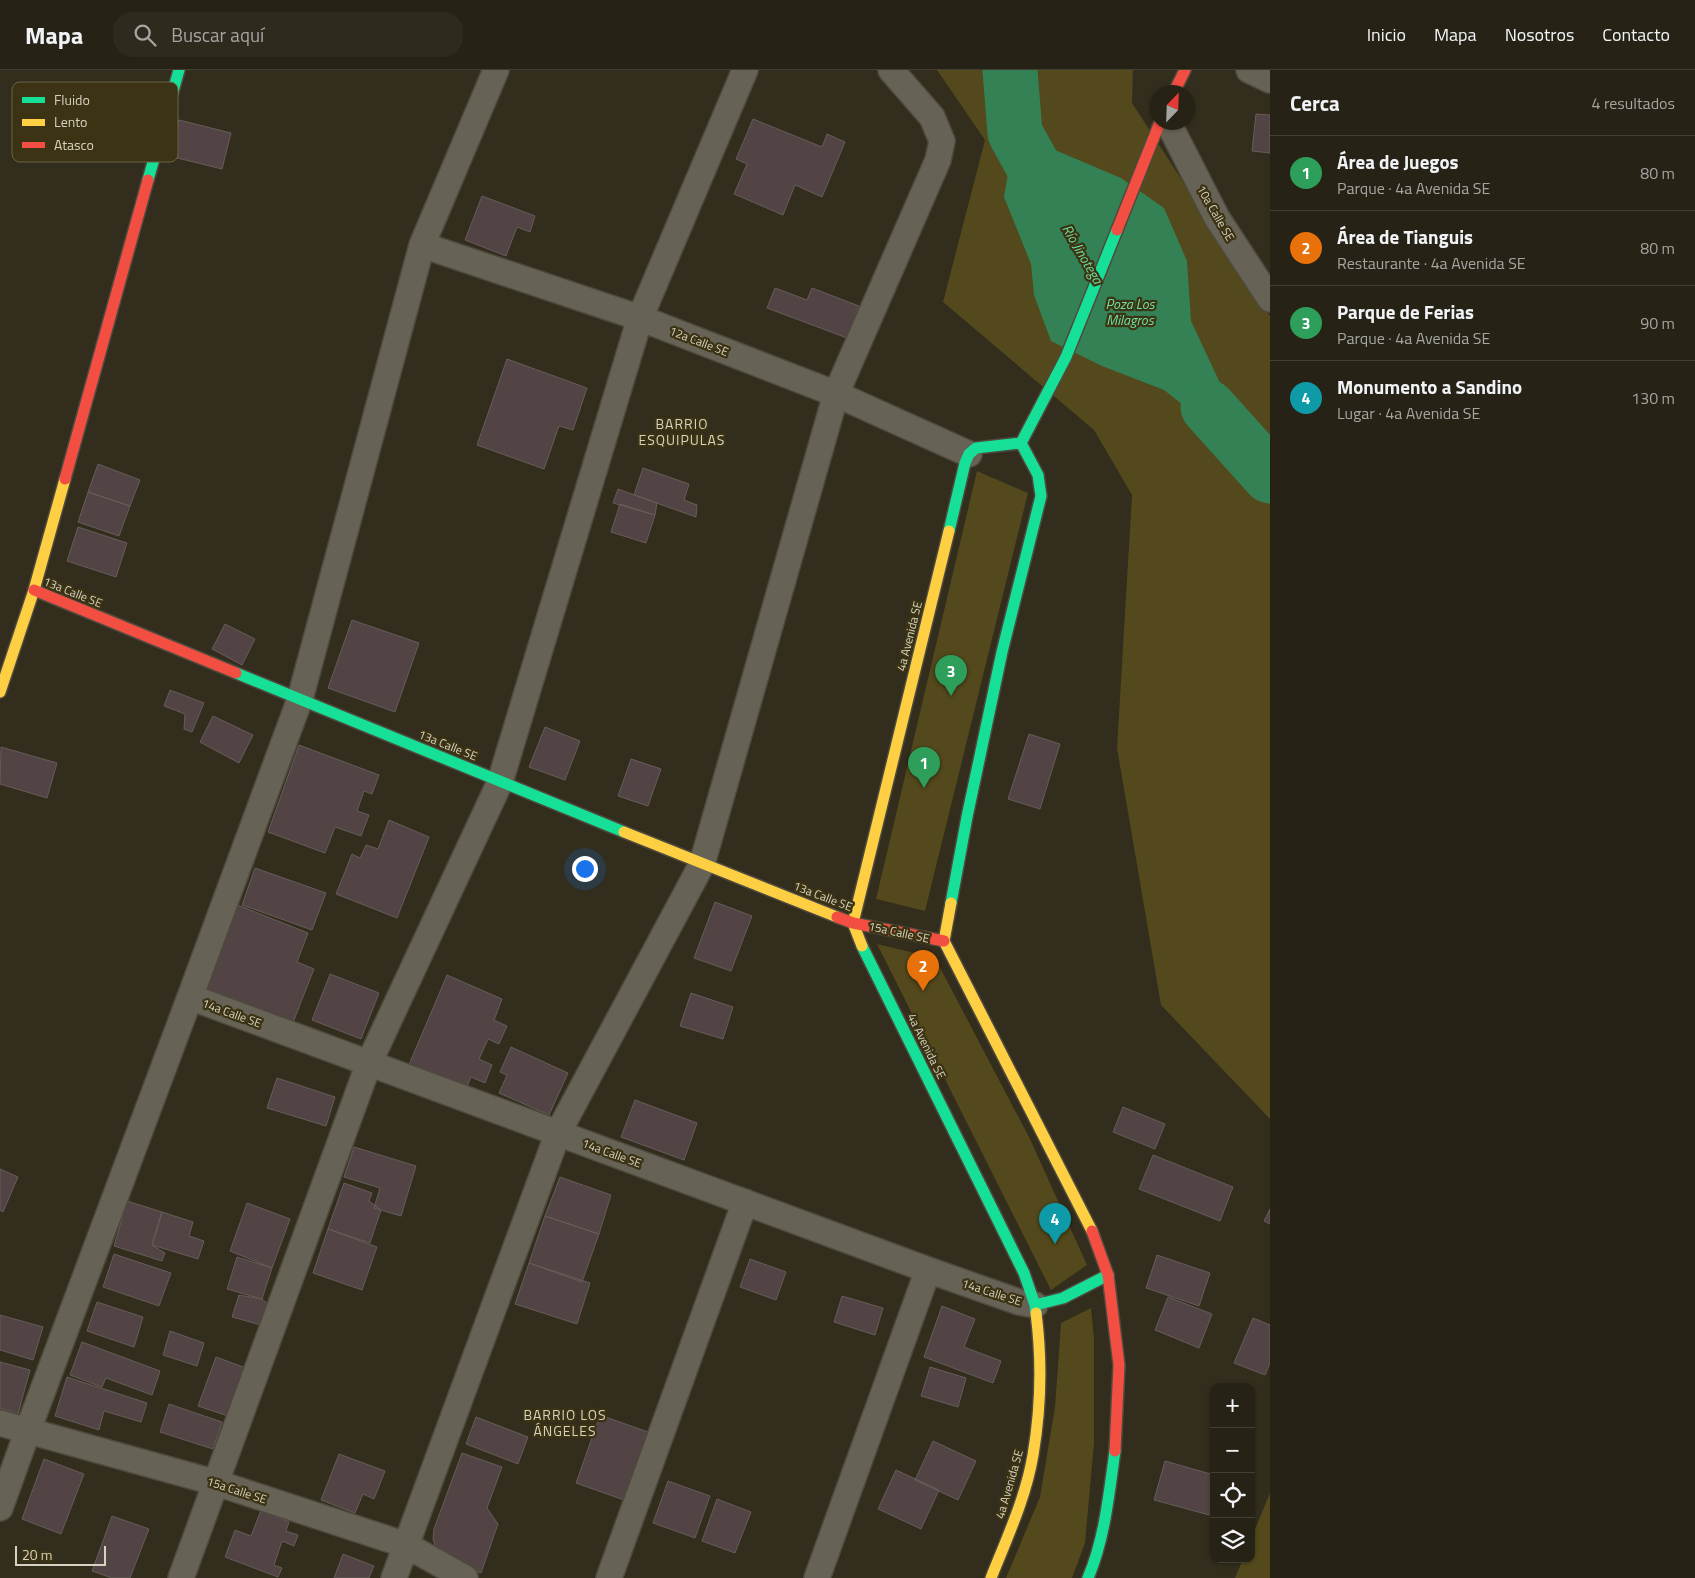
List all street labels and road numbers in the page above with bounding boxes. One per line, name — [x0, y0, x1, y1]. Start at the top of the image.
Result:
street label: 10a Calle SE — [1192, 181, 1240, 245]
street label: 12a Calle SE — [667, 321, 732, 361]
street label: 13a Calle SE — [41, 572, 106, 613]
street label: 4a Avenida SE — [891, 599, 927, 673]
street label: 13a Calle SE — [416, 725, 481, 766]
street label: 13a Calle SE — [791, 876, 856, 916]
street label: 15a Calle SE — [867, 916, 932, 948]
street label: 14a Calle SE — [200, 993, 265, 1033]
street label: 4a Avenida SE — [903, 1010, 951, 1083]
street label: 14a Calle SE — [580, 1133, 645, 1173]
street label: 14a Calle SE — [960, 1273, 1025, 1311]
street label: 4a Avenida SE — [990, 1447, 1028, 1521]
street label: 15a Calle SE — [205, 1471, 270, 1509]

